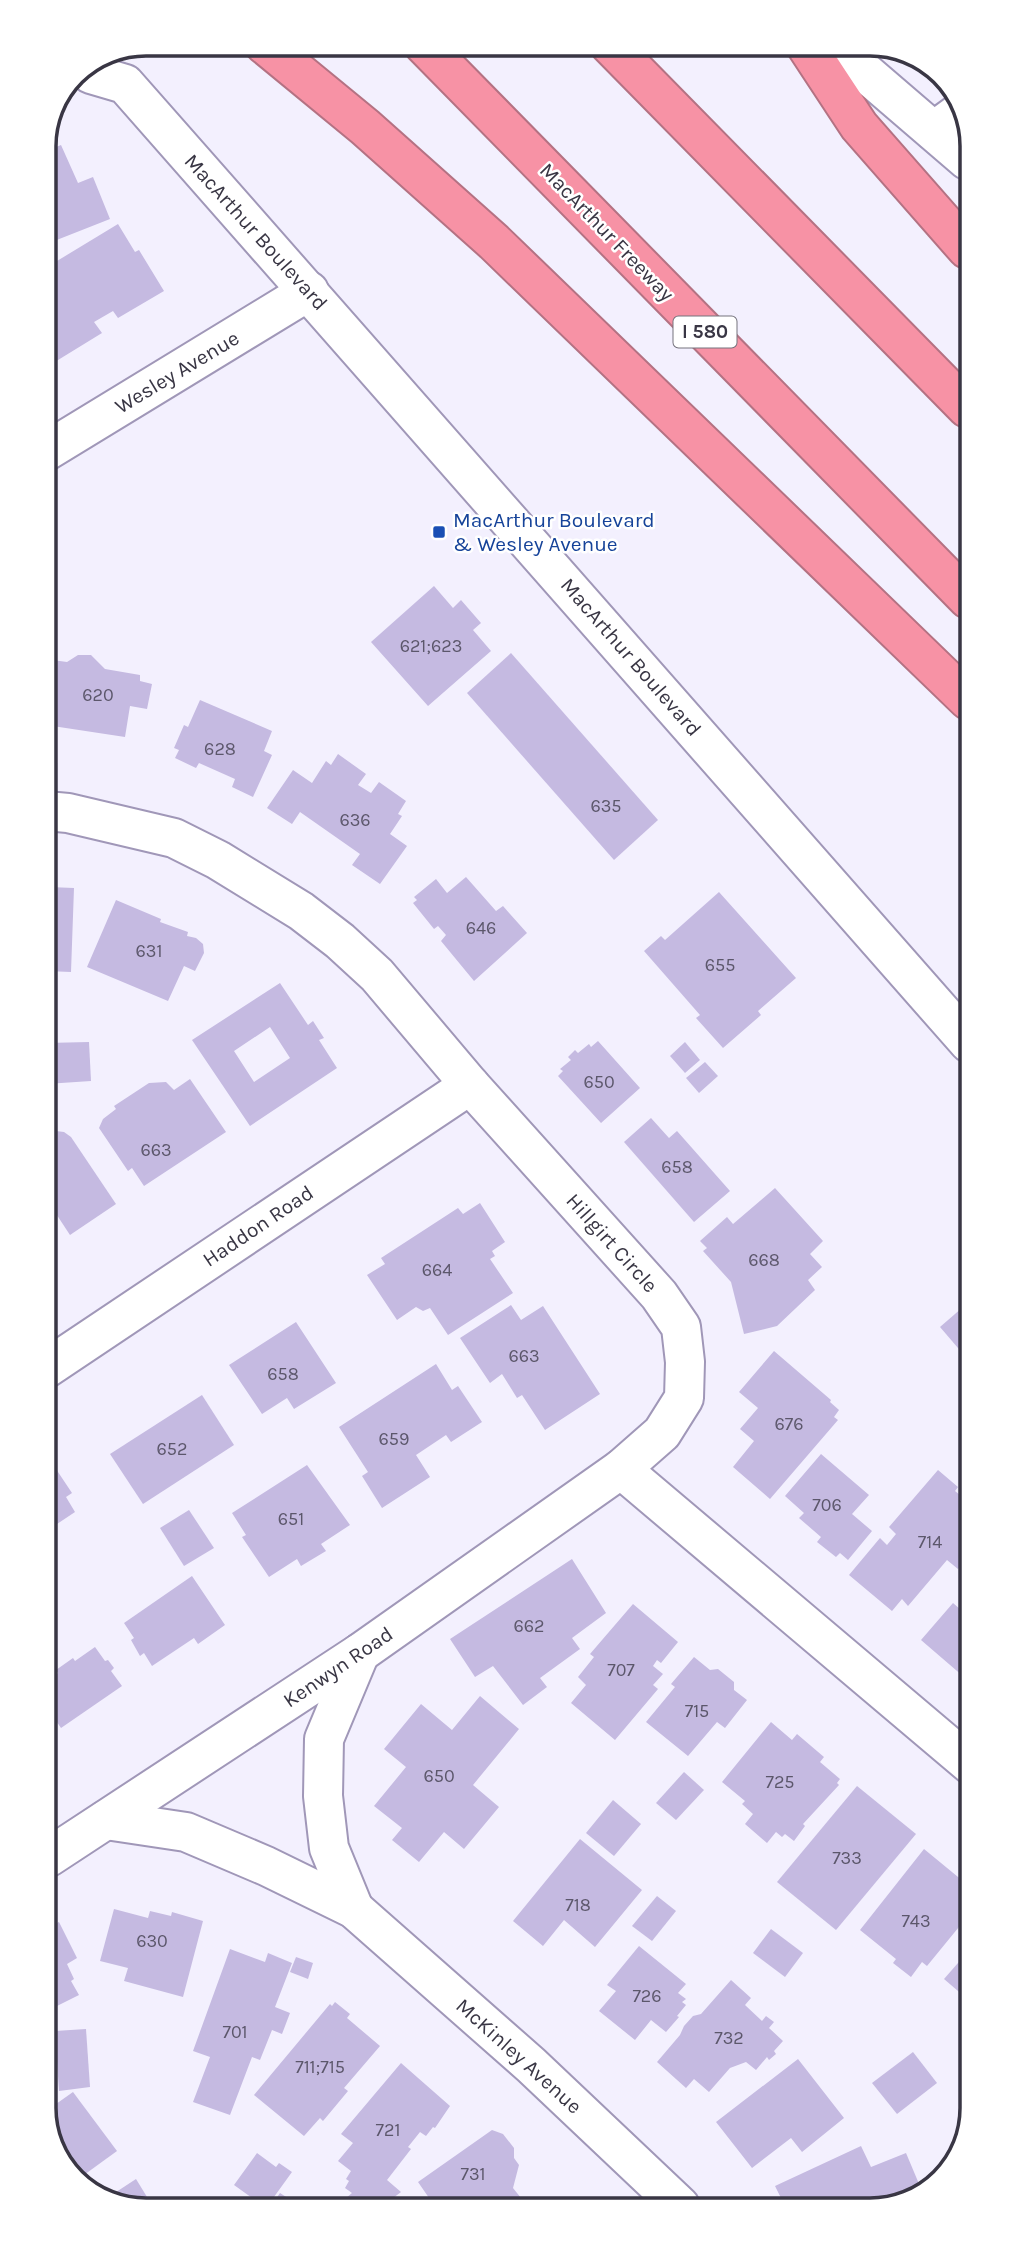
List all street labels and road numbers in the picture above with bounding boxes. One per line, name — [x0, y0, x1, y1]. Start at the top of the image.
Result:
street label: MacArthur Boulevard — [180, 149, 332, 315]
street label: MacArthur Freeway — [535, 158, 679, 306]
road number: I 580 — [674, 316, 736, 348]
street label: Wesley Avenue — [111, 326, 243, 418]
street label: MacArthur Boulevard — [556, 573, 706, 741]
street label: Haddon Road — [198, 1180, 318, 1272]
street label: Hillgirt Circle — [561, 1189, 663, 1297]
street label: Kenwyn Road — [279, 1621, 397, 1713]
street label: McKinley Avenue — [451, 1993, 587, 2119]

